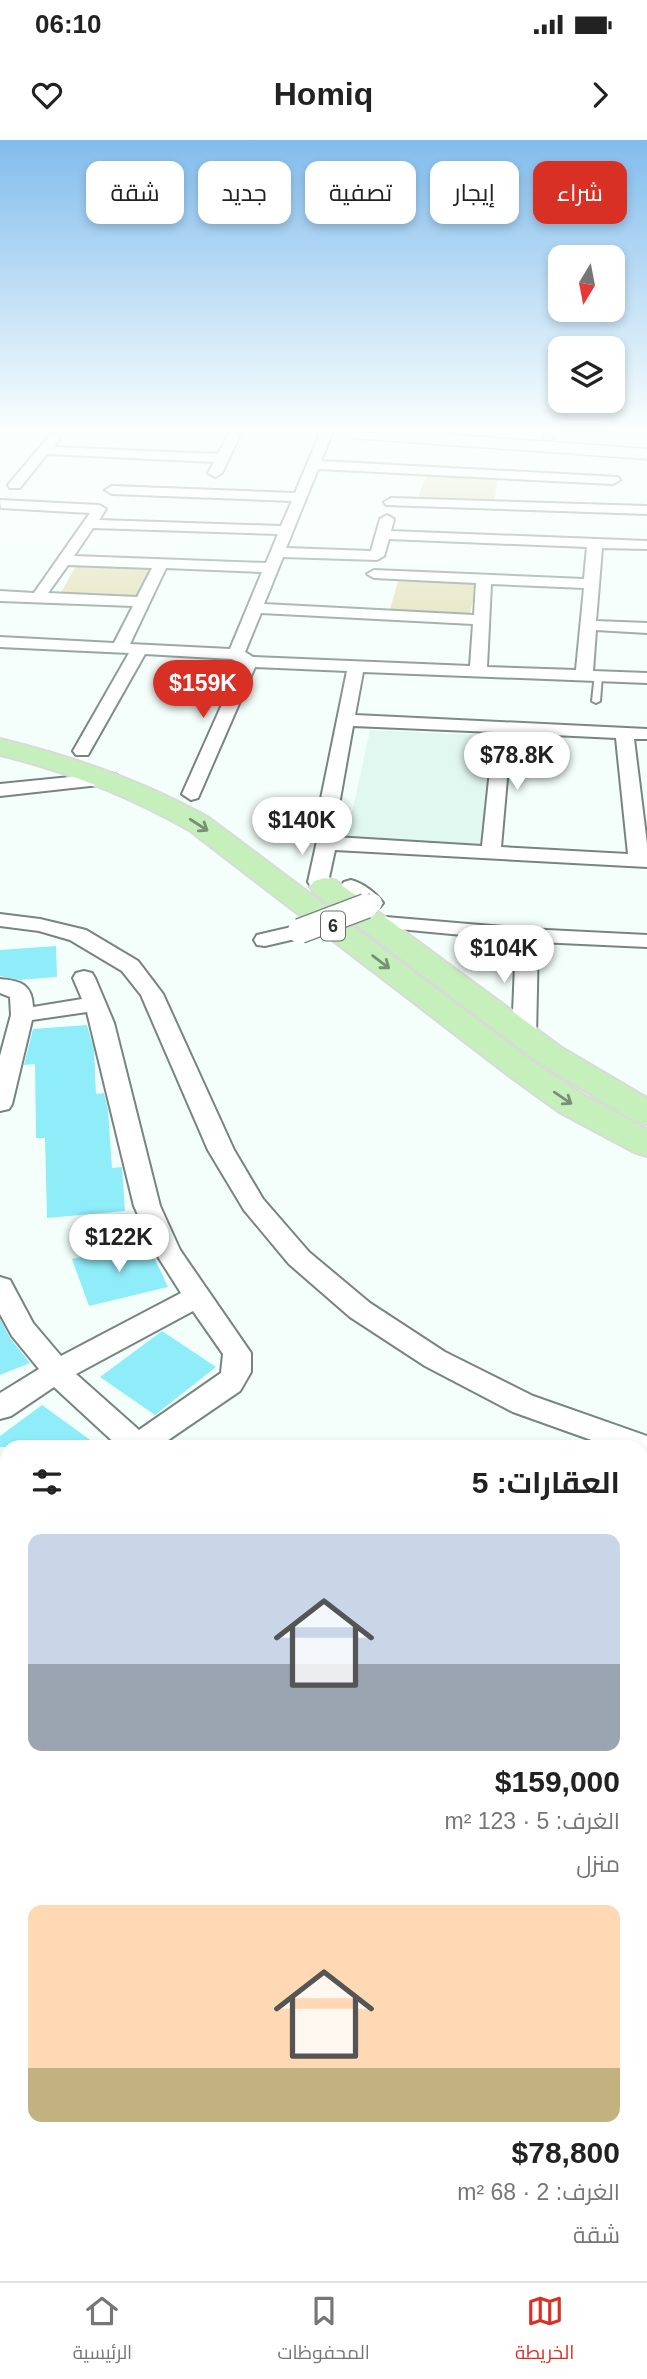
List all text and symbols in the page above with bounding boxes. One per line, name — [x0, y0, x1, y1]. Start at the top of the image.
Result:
text: 06:10 — [35, 9, 102, 39]
icon: heart — [28, 76, 66, 114]
text: Homiq — [274, 76, 373, 112]
icon: forward — [581, 76, 619, 114]
chip: شقة — [86, 161, 184, 224]
chip: جديد — [198, 161, 291, 224]
chip: تصفية — [305, 161, 416, 224]
chip: إيجار — [430, 161, 519, 224]
chip: شراء — [533, 161, 627, 224]
north arrow — [548, 245, 625, 322]
map controls — [548, 245, 625, 413]
button: layers — [548, 336, 625, 413]
pin: $159K — [154, 660, 252, 720]
text: $159K — [169, 670, 237, 696]
pin: $78.8K — [460, 732, 574, 792]
text: $78.8K — [480, 742, 554, 768]
pin: $140K — [253, 798, 351, 857]
text: $140K — [268, 807, 336, 833]
one-way arrow — [189, 818, 208, 832]
road number: 6 — [321, 912, 345, 940]
pin: $104K — [455, 926, 553, 985]
text: $104K — [470, 935, 538, 961]
one-way arrow — [371, 954, 390, 969]
one-way arrow — [553, 1091, 572, 1105]
pin: $122K — [70, 1214, 168, 1274]
text: $122K — [85, 1224, 153, 1250]
icon: filters — [28, 1463, 66, 1501]
text: العقارات: 5 — [472, 1466, 620, 1499]
icon: home — [261, 1580, 387, 1706]
text: $159,000 — [495, 1765, 620, 1798]
text: الغرف: 5 · 123 m² — [445, 1808, 620, 1834]
text: منزل — [576, 1851, 620, 1877]
icon: home — [261, 1951, 387, 2077]
text: $78,800 — [512, 2136, 620, 2169]
text: الغرف: 2 · 68 m² — [457, 2179, 620, 2205]
text: شقة — [573, 2222, 620, 2248]
tab: الرئيسية — [73, 2292, 132, 2370]
tab: المحفوظات — [277, 2292, 370, 2370]
tab: الخريطة — [515, 2292, 574, 2370]

